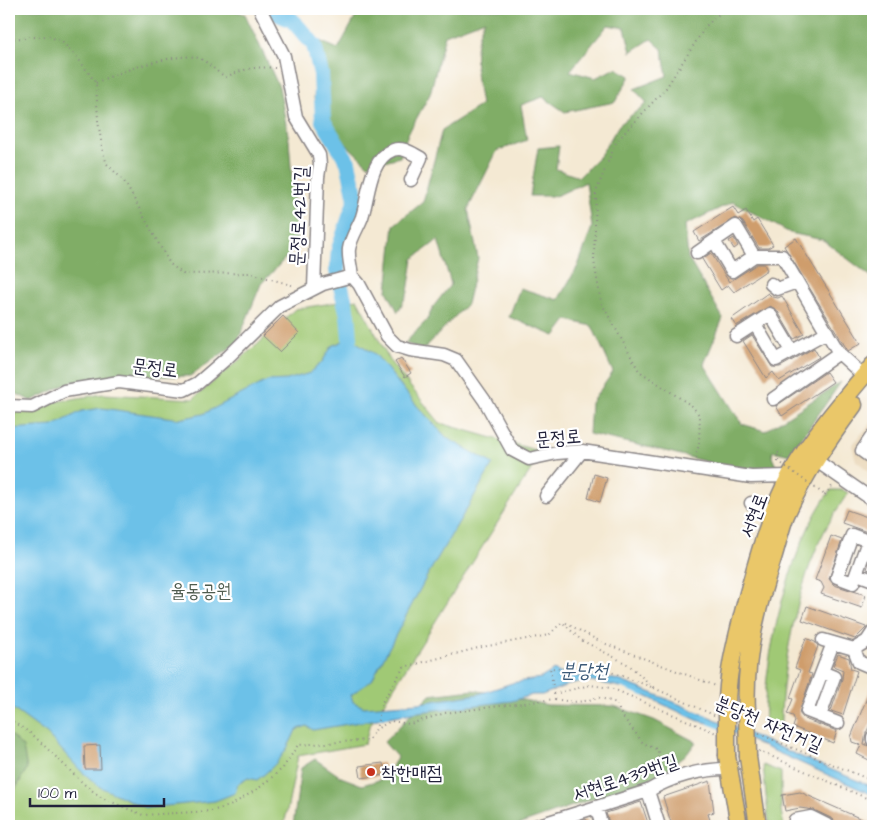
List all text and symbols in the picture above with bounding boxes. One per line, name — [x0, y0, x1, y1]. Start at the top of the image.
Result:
street label: 문정로42번길 — [283, 165, 316, 267]
street label: 문정로 — [130, 352, 179, 385]
street label: 문정로 — [534, 423, 582, 454]
street label: 서현로 — [734, 489, 775, 542]
park label: 율동공원 — [170, 578, 232, 605]
water label: 분당천 — [560, 657, 610, 685]
street label: 분당천 자전거길 — [710, 690, 826, 759]
street label: 서현로439번길 — [569, 748, 682, 809]
place label: 착한매점 — [381, 760, 442, 787]
marker: 착한매점 — [365, 766, 377, 778]
scale bar — [30, 775, 164, 807]
text: 100 m — [38, 783, 77, 804]

